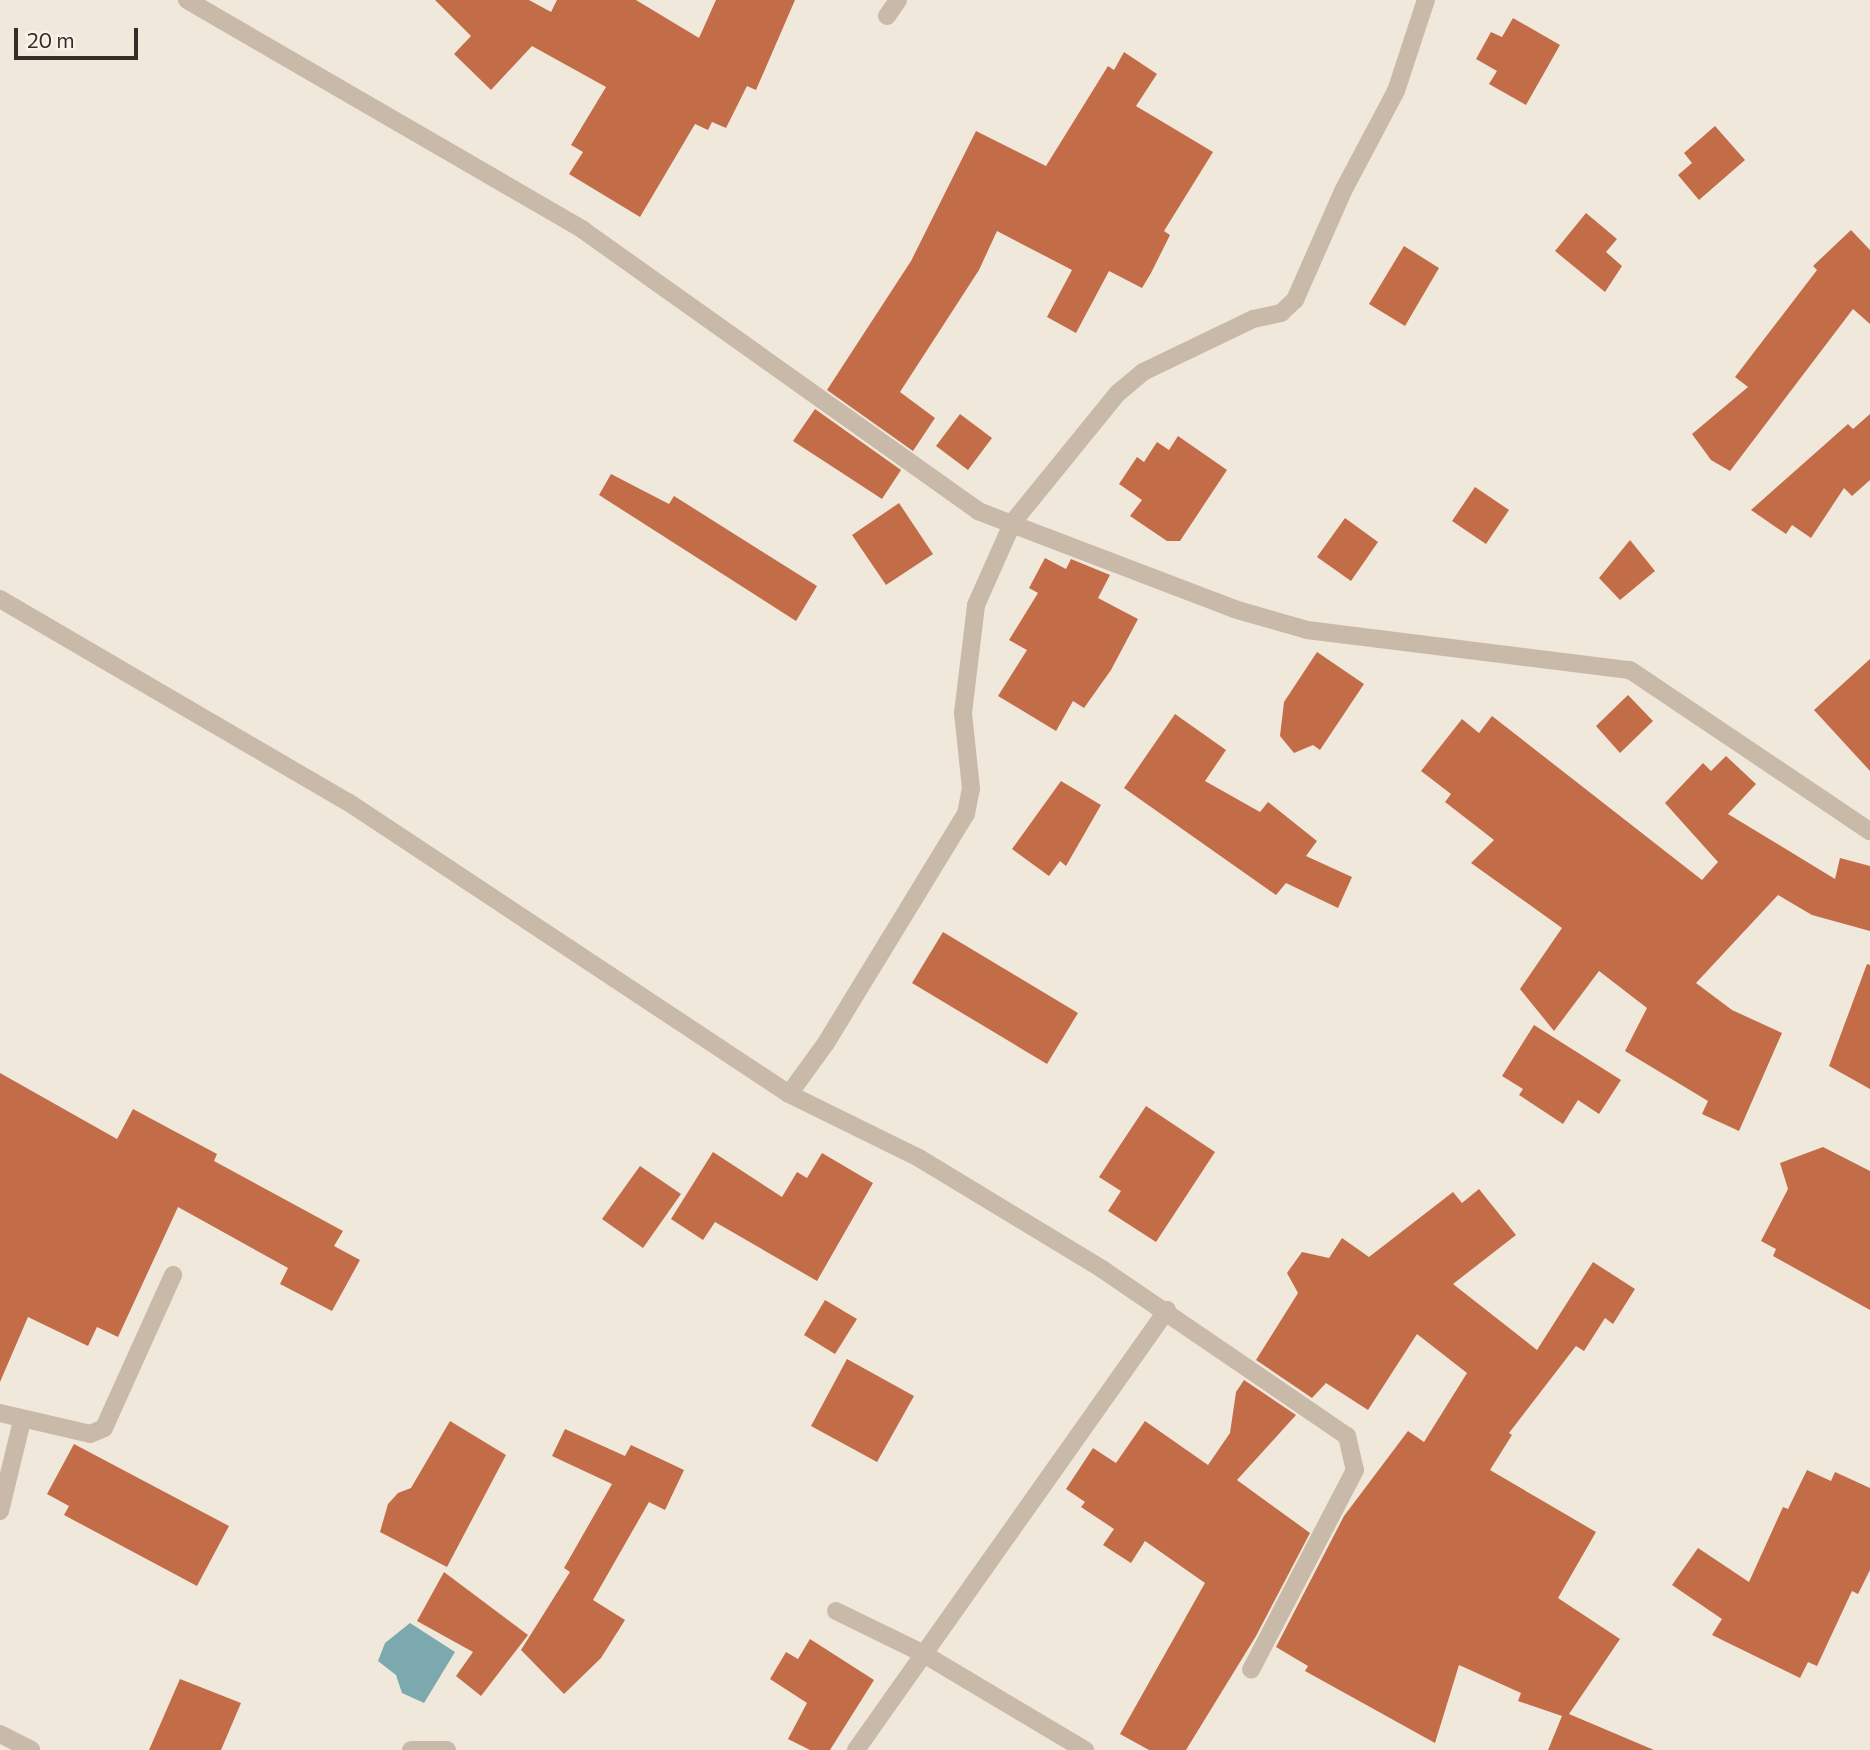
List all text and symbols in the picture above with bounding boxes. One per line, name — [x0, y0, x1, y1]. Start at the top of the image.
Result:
scale bar — [18, 14, 142, 58]
text: 20 m — [27, 27, 75, 52]

